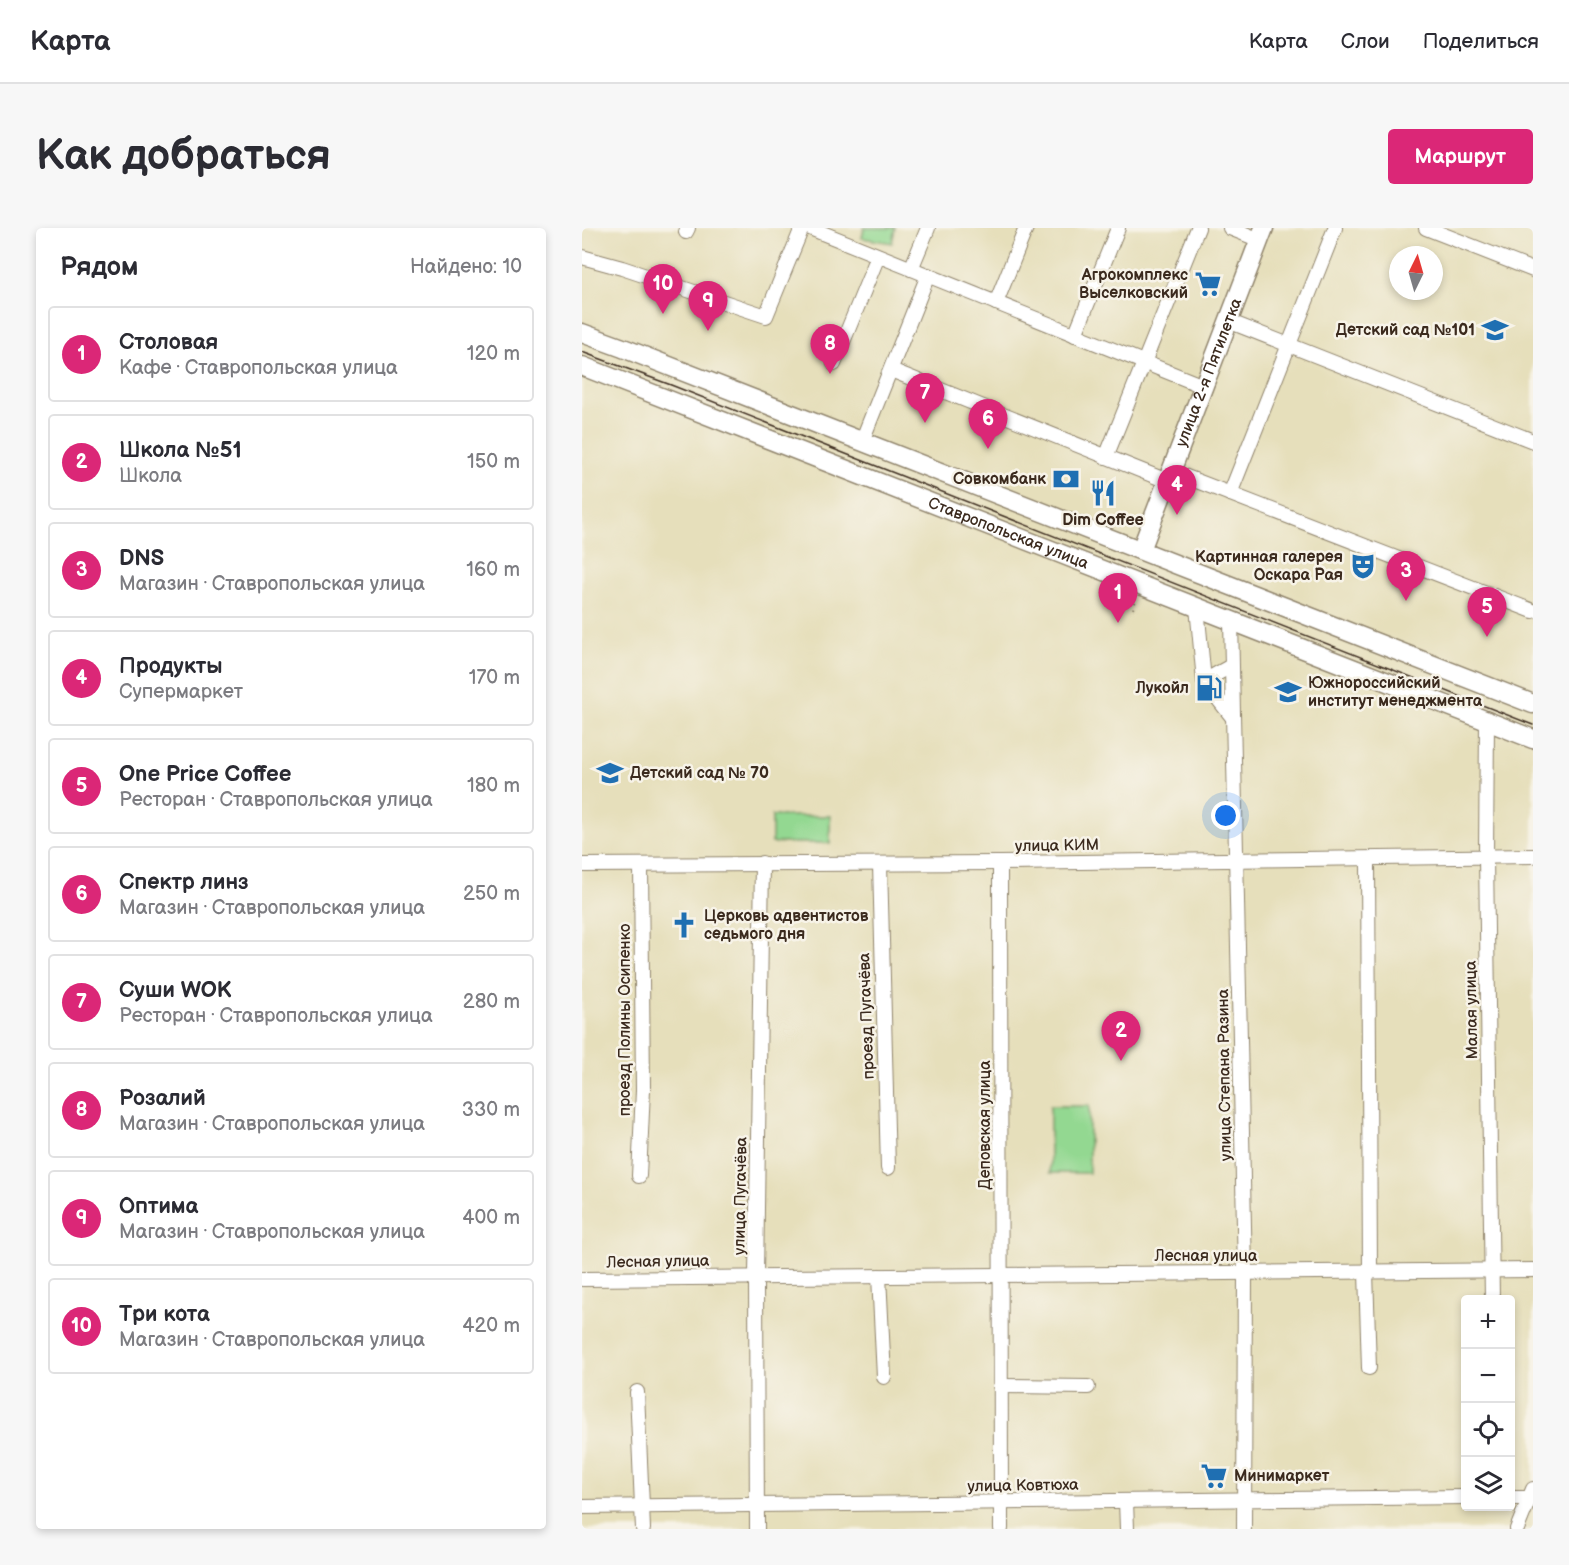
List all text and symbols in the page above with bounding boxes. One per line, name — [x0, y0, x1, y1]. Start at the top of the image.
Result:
text: Карта — [30, 25, 110, 58]
text: Карта — [1249, 29, 1308, 54]
text: Слои — [1341, 29, 1390, 54]
text: Поделиться — [1423, 29, 1539, 54]
button: Маршрут — [1388, 129, 1533, 184]
text: Как добраться — [36, 131, 331, 182]
north arrow — [1389, 246, 1443, 300]
text: Рядом — [60, 252, 138, 283]
text: Найдено: 10 — [410, 255, 522, 279]
pin: 10 — [644, 264, 682, 314]
place label: Агрокомплекс Выселковский — [1079, 266, 1188, 303]
supermarket icon: Агрокомплекс Выселковский — [1193, 269, 1223, 299]
pin: 9 — [688, 282, 728, 331]
street label: улица 2-я Пятилетка — [1172, 295, 1246, 450]
school or university icon: Детский сад №101 — [1480, 315, 1510, 345]
place label: Детский сад №101 — [1336, 321, 1475, 340]
pin: 8 — [810, 324, 850, 374]
text: Столовая — [119, 329, 218, 356]
text: 1 — [77, 342, 86, 366]
text: 120 m — [467, 342, 520, 366]
text: Кафе · Ставропольская улица — [119, 356, 398, 380]
pin: 7 — [906, 374, 944, 423]
pin: 6 — [968, 400, 1008, 449]
text: Школа №51 — [119, 437, 242, 464]
text: 2 — [76, 450, 87, 474]
text: 150 m — [467, 450, 520, 474]
text: Школа — [119, 464, 182, 488]
bank icon: Совкомбанк — [1051, 464, 1081, 494]
pin: 4 — [1158, 466, 1196, 515]
place label: Совкомбанк — [953, 470, 1046, 489]
restaurant icon: Dim Coffee — [1088, 478, 1118, 508]
street label: Ставропольская улица — [925, 493, 1092, 573]
place label: Dim Coffee — [1062, 511, 1144, 530]
text: DNS — [119, 545, 164, 572]
place label: Картинная галерея Оскара Рая — [1195, 548, 1343, 585]
theatre icon: Картинная галерея Оскара Рая — [1348, 551, 1378, 581]
pin: 3 — [1386, 552, 1426, 601]
text: 3 — [76, 558, 87, 582]
text: 160 m — [466, 558, 520, 582]
text: Магазин · Ставропольская улица — [119, 572, 425, 596]
pin: 1 — [1098, 574, 1138, 623]
pin: 5 — [1468, 588, 1506, 637]
text: Продукты — [119, 653, 223, 680]
text: 4 — [76, 666, 87, 690]
text: 170 m — [469, 666, 520, 690]
fuel station icon: Лукойл — [1194, 673, 1224, 703]
place label: Южнороссийский институт менеджмента — [1308, 674, 1483, 711]
school or university icon: Южнороссийский институт менеджмента — [1273, 677, 1303, 707]
place label: Лукойл — [1134, 679, 1189, 698]
text: Супермаркет — [119, 680, 243, 704]
school or university icon: Детский сад № 70 — [595, 758, 625, 788]
text: One Price Coffee — [119, 761, 291, 788]
place label: Детский сад № 70 — [630, 764, 769, 783]
text: 5 — [76, 774, 87, 798]
text: 180 m — [467, 774, 520, 798]
text: Ресторан · Ставропольская улица — [119, 788, 433, 812]
your location — [1211, 801, 1240, 830]
street label: улица КИМ — [1015, 836, 1099, 856]
text: Спектр линз — [119, 869, 249, 896]
text: 6 — [75, 882, 88, 906]
text: 250 m — [463, 882, 520, 906]
text: Магазин · Ставропольская улица — [119, 896, 425, 920]
place label: Церковь адвентистов седьмого дня — [704, 907, 869, 944]
church icon: Церковь адвентистов седьмого дня — [669, 910, 699, 940]
street label: проезд Полины Осипенко — [616, 924, 635, 1116]
street label: проезд Пугачёва — [855, 952, 879, 1080]
street label: Малая улица — [1462, 960, 1482, 1060]
text: Суши WOK — [119, 977, 232, 1004]
street label: улица Степана Разина — [1214, 988, 1236, 1161]
text: 7 — [76, 990, 87, 1014]
text: 280 m — [463, 990, 520, 1014]
text: Ресторан · Ставропольская улица — [119, 1004, 433, 1028]
pin: 2 — [1102, 1012, 1140, 1061]
street label: Деповская улица — [976, 1060, 995, 1190]
text: Розалий — [119, 1085, 206, 1112]
text: 8 — [75, 1098, 88, 1122]
text: 330 m — [462, 1098, 520, 1122]
text: Магазин · Ставропольская улица — [119, 1112, 425, 1136]
street label: улица Пугачёва — [730, 1136, 752, 1255]
text: Оптима — [119, 1193, 198, 1220]
text: 9 — [76, 1206, 87, 1230]
text: 400 m — [462, 1206, 520, 1230]
text: Магазин · Ставропольская улица — [119, 1220, 425, 1244]
street label: Лесная улица — [1154, 1247, 1258, 1266]
street label: Лесная улица — [605, 1252, 710, 1272]
map controls — [1461, 1295, 1515, 1511]
button: + — [1461, 1295, 1515, 1349]
text: Три кота — [119, 1301, 210, 1328]
text: 10 — [71, 1314, 92, 1338]
text: 420 m — [462, 1314, 520, 1338]
text: Магазин · Ставропольская улица — [119, 1328, 425, 1352]
button: − — [1461, 1349, 1515, 1403]
button: locate — [1461, 1403, 1515, 1457]
button: layers — [1461, 1457, 1515, 1511]
supermarket icon: Минимаркет — [1199, 1461, 1229, 1491]
place label: Минимаркет — [1234, 1467, 1330, 1486]
street label: улица Ковтюха — [967, 1476, 1079, 1496]

